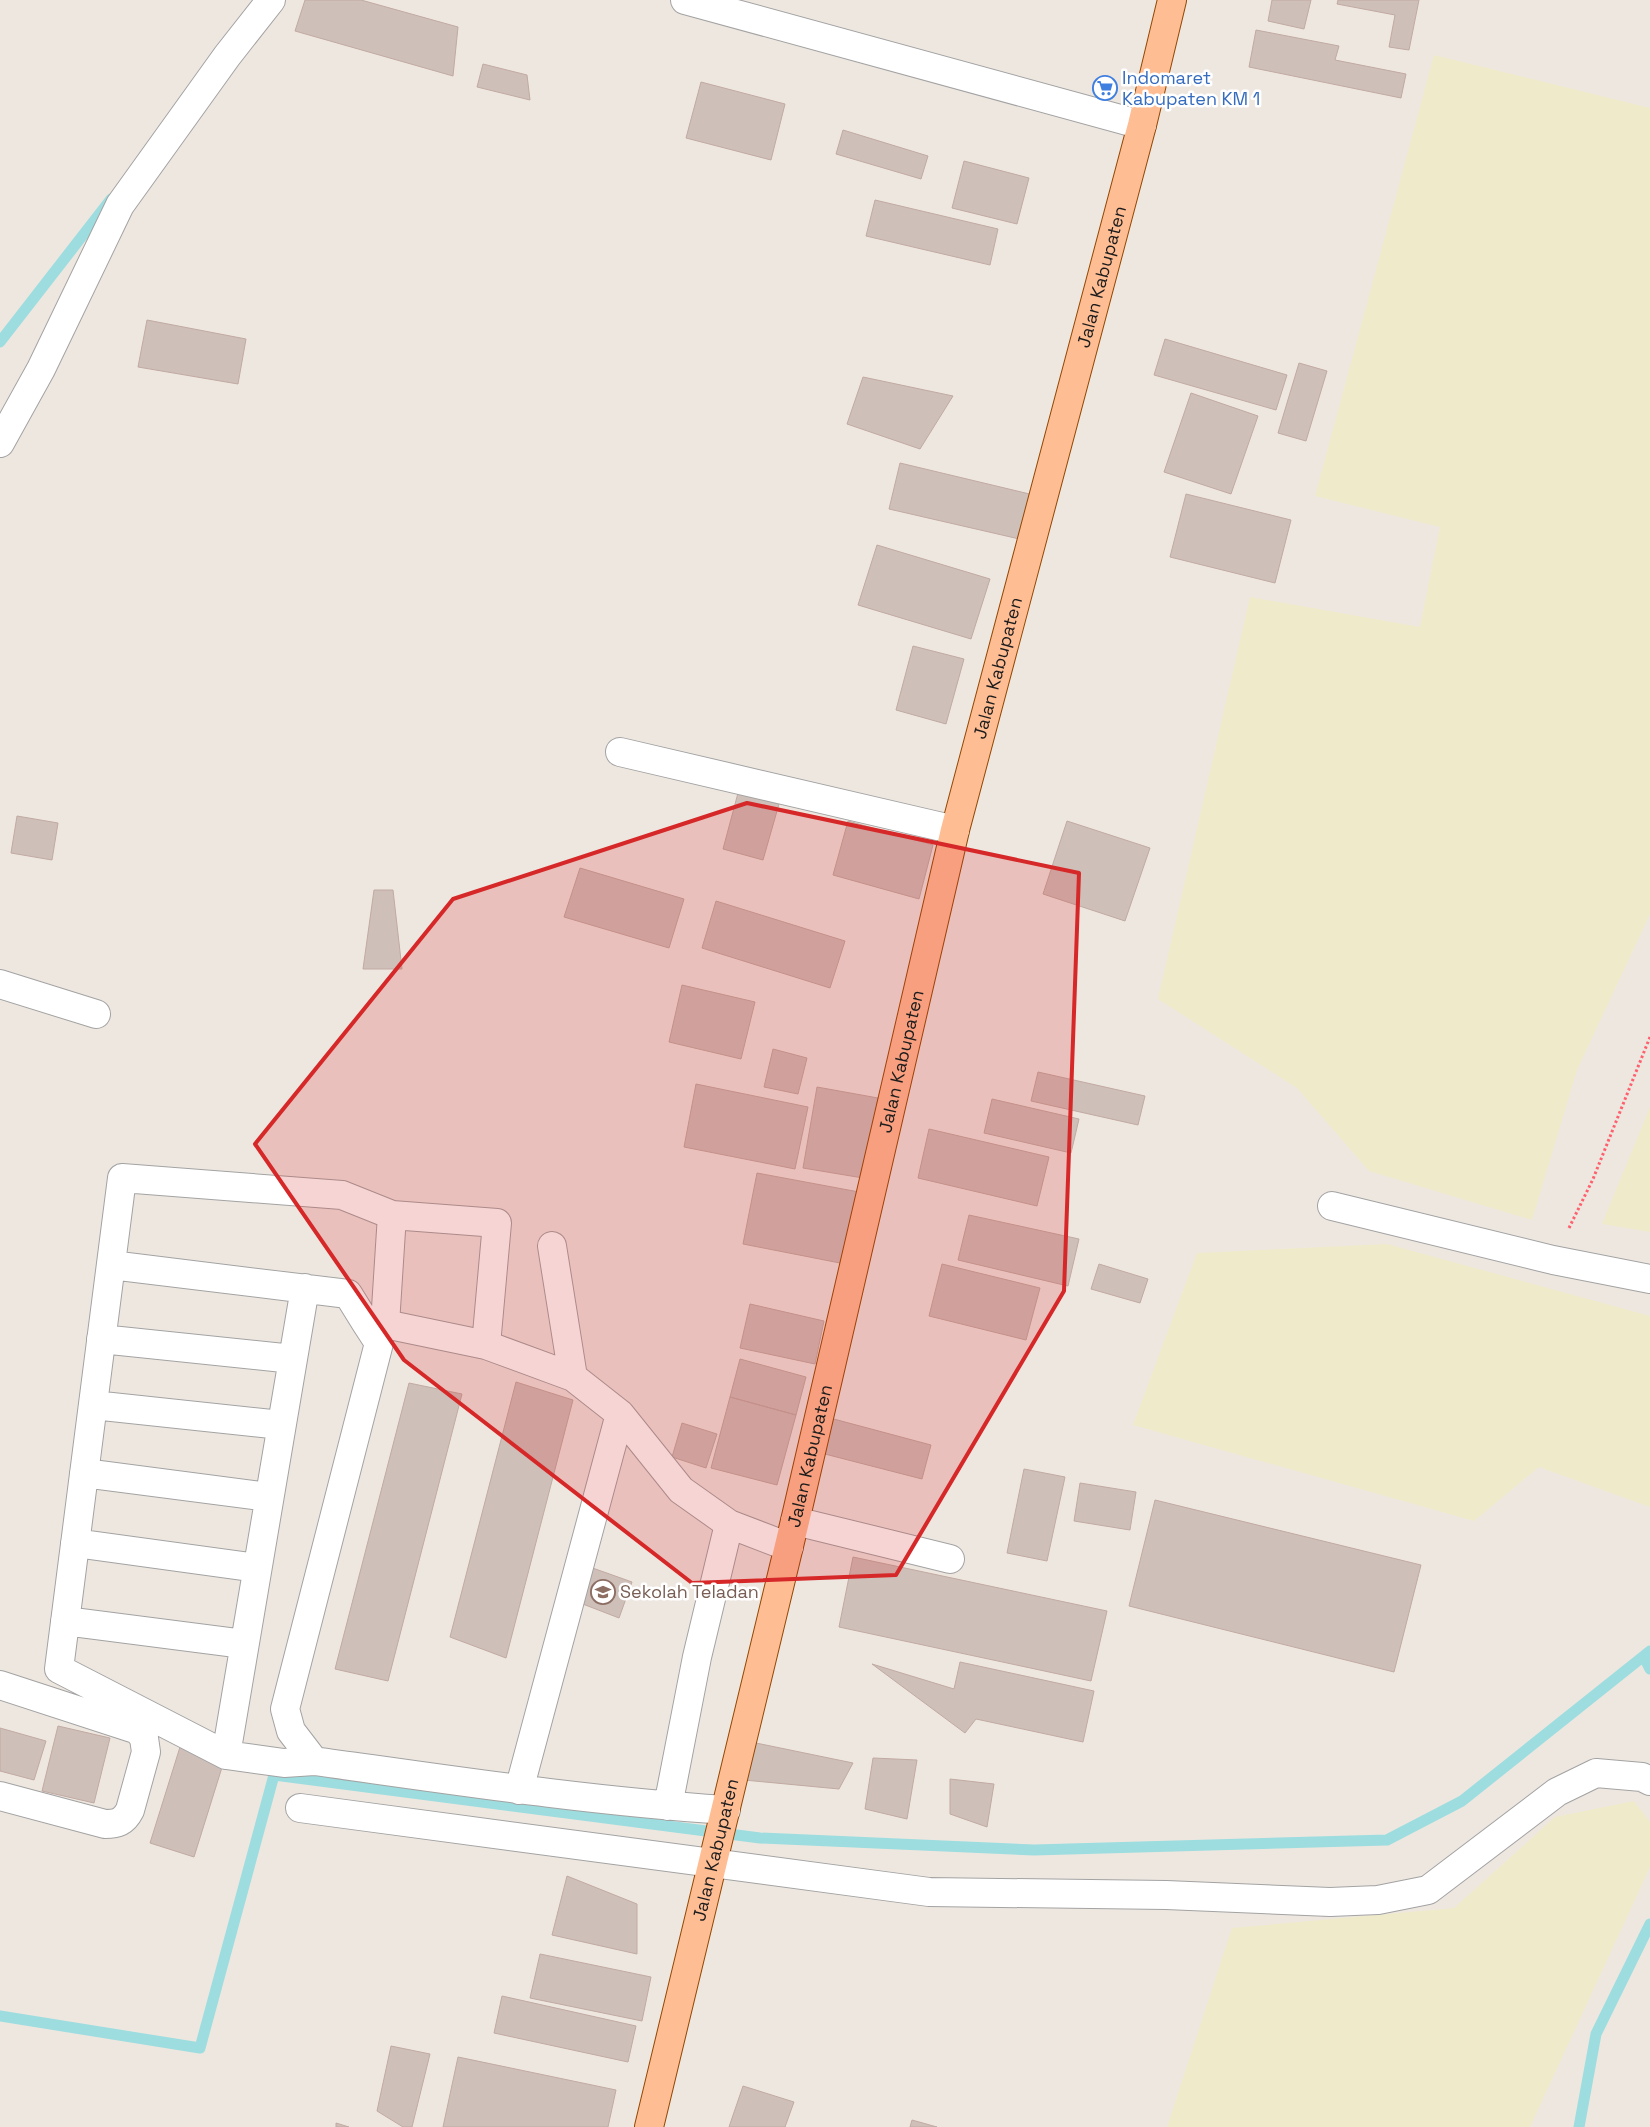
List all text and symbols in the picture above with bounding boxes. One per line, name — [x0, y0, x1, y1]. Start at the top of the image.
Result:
place label: Indomaret Kabupaten KM 1 — [1122, 66, 1260, 110]
supermarket icon: Indomaret Kabupaten KM 1 — [1092, 75, 1118, 101]
street label: Jalan Kabupaten — [1071, 203, 1131, 350]
street label: Jalan Kabupaten — [968, 595, 1027, 742]
street label: Jalan Kabupaten — [873, 988, 929, 1135]
street label: Jalan Kabupaten — [782, 1382, 837, 1530]
school or university icon: Sekolah Teladan — [590, 1579, 616, 1605]
place label: Sekolah Teladan — [620, 1580, 759, 1603]
street label: Jalan Kabupaten — [687, 1776, 744, 1924]

